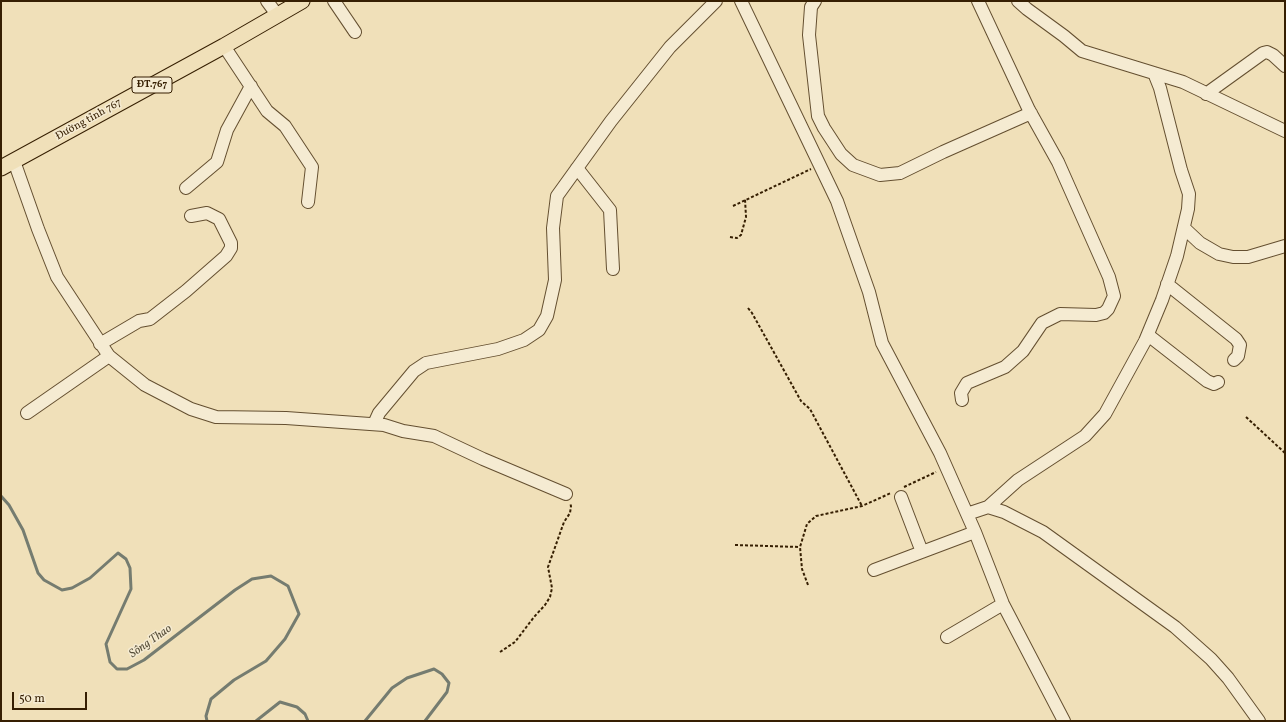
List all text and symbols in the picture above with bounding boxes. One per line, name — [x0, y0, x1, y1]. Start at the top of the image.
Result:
road number: ĐT.767 — [132, 77, 172, 93]
street label: Đường tỉnh 767 — [54, 96, 124, 144]
water label: Sông Thao — [127, 622, 175, 662]
scale bar — [14, 684, 89, 710]
text: 50 m — [19, 691, 45, 707]

